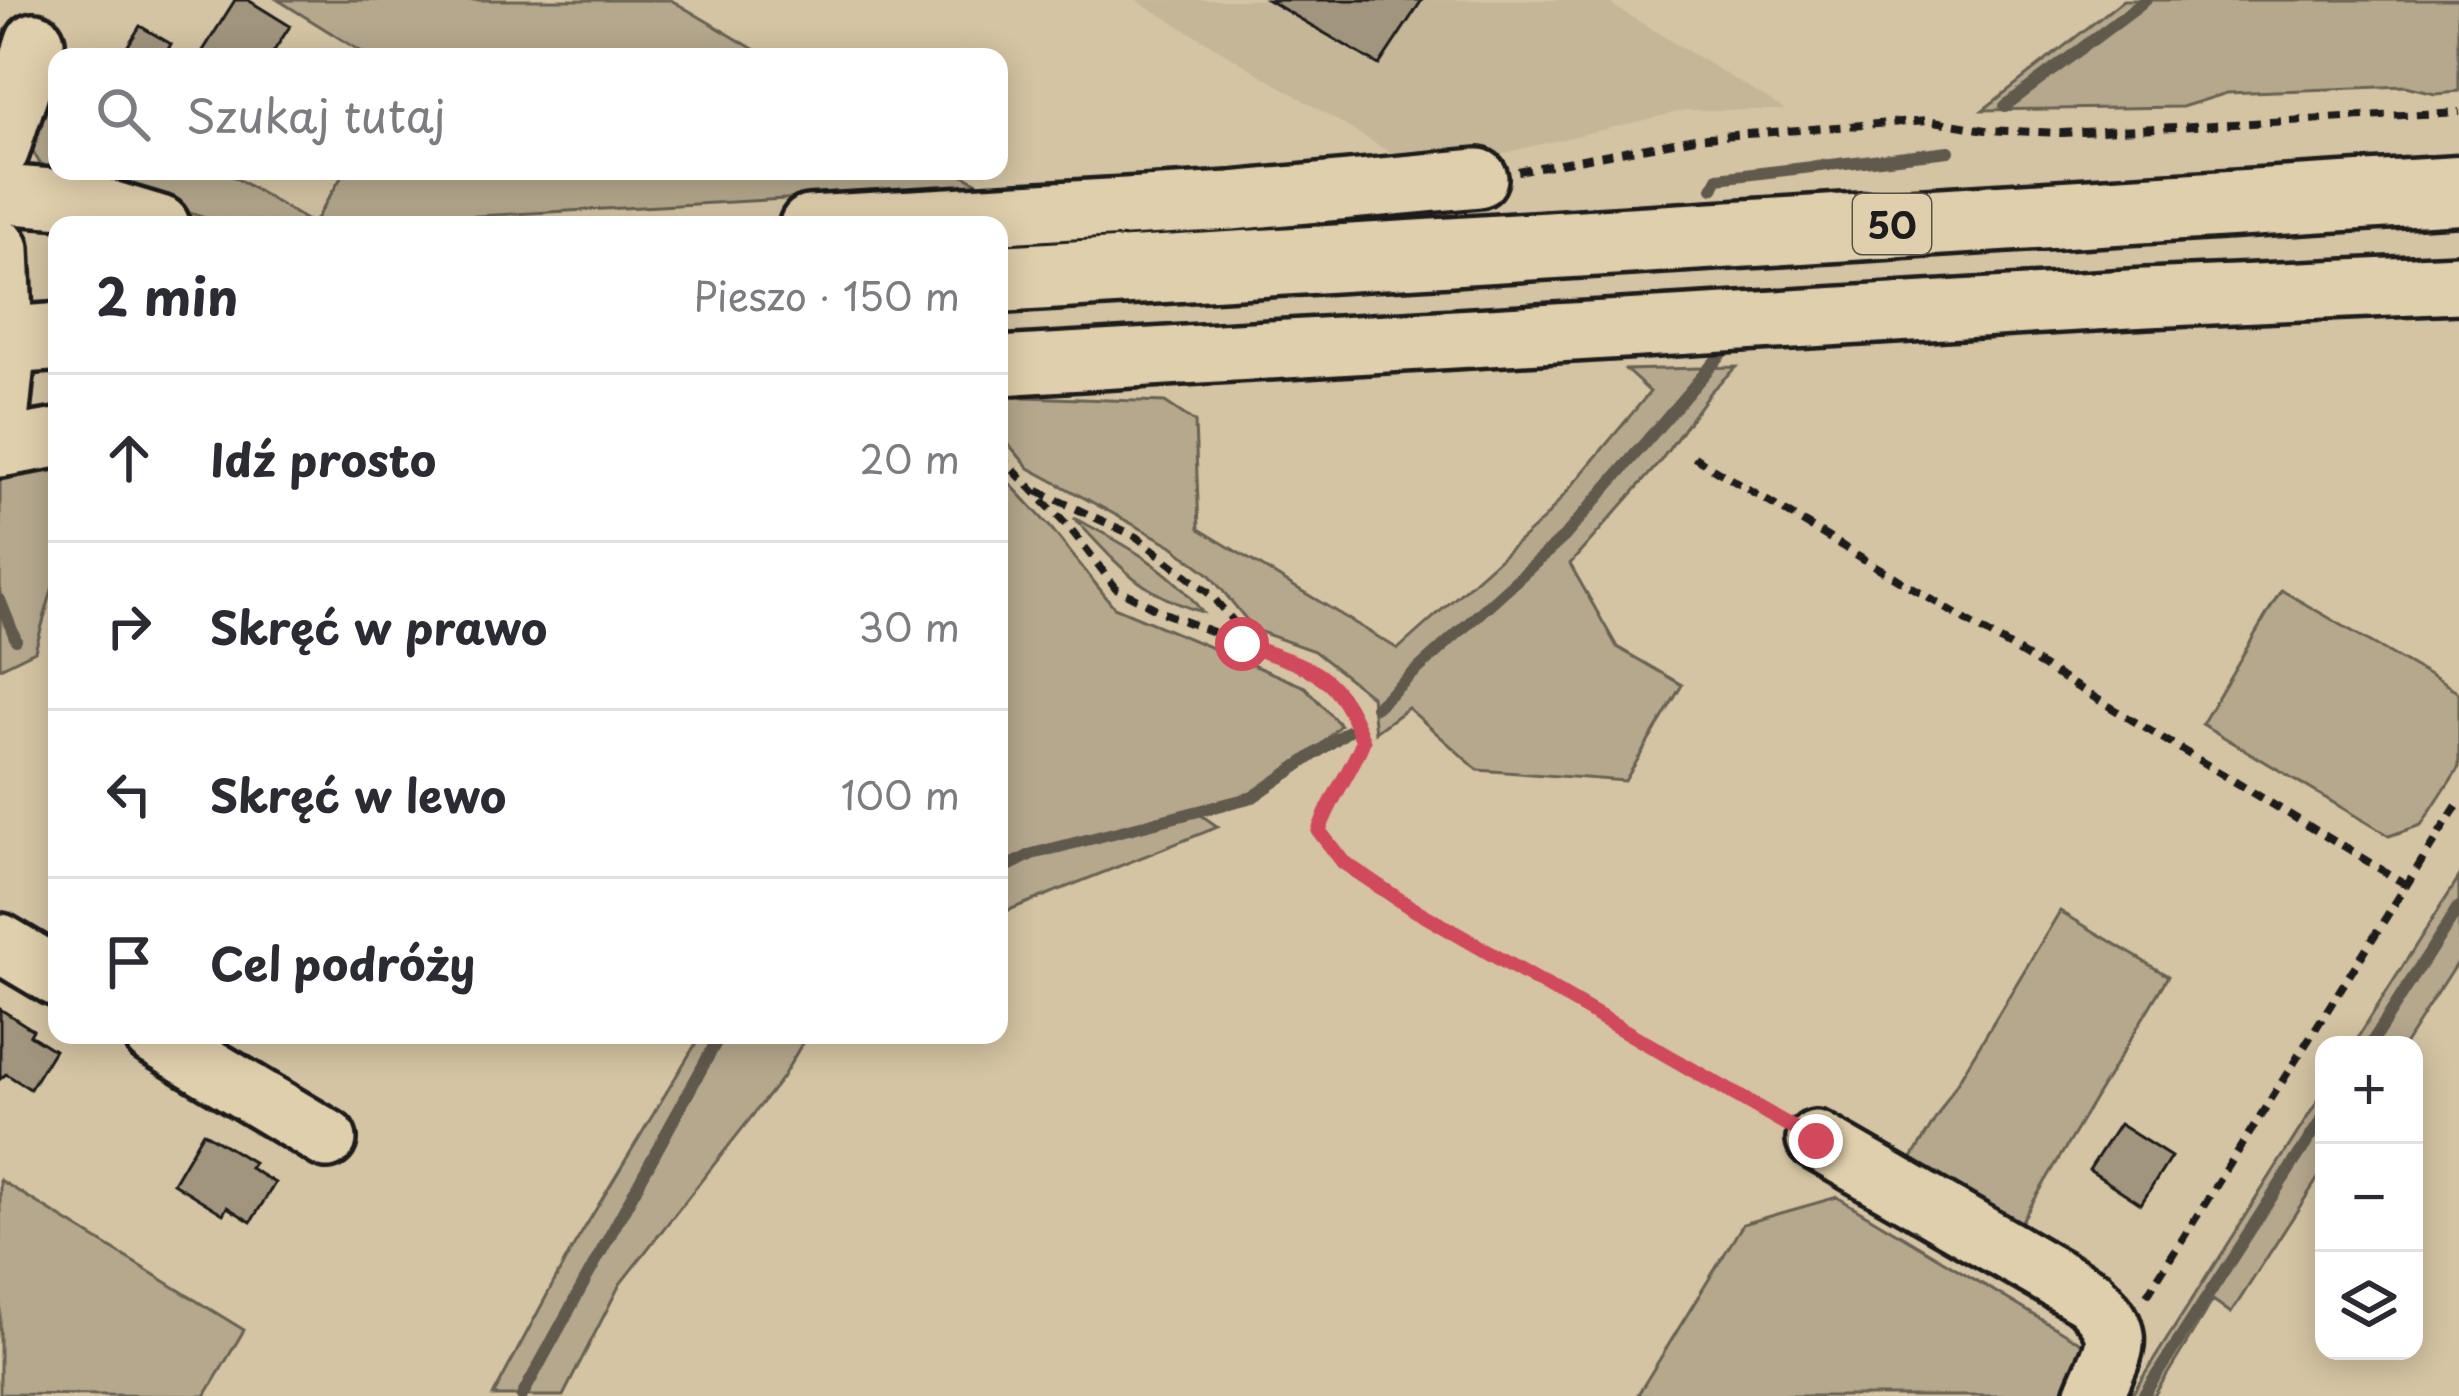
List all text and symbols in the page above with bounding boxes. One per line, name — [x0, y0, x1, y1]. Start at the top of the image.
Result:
search box — [48, 48, 1008, 180]
text: Szukaj tutaj — [186, 80, 446, 148]
icon: search — [90, 81, 156, 147]
road number: 50 — [1853, 194, 1931, 254]
text: 2 min — [96, 256, 238, 333]
text: Pieszo · 150 m — [694, 265, 960, 324]
text: Idź prosto — [210, 424, 436, 492]
icon: ahead — [96, 425, 162, 491]
text: 20 m — [859, 428, 960, 487]
text: Skręć w prawo — [210, 592, 548, 660]
icon: right — [96, 593, 162, 659]
text: 30 m — [857, 596, 960, 655]
route start — [1215, 617, 1269, 671]
text: Skręć w lewo — [210, 760, 507, 828]
icon: left — [96, 761, 162, 827]
text: 100 m — [841, 764, 960, 823]
text: Cel podróży — [210, 928, 475, 996]
icon: arrive — [96, 929, 162, 995]
map controls — [2315, 1036, 2423, 1360]
button: + — [2315, 1036, 2423, 1144]
route end — [1789, 1114, 1843, 1168]
button: − — [2315, 1144, 2423, 1252]
button: layers — [2315, 1252, 2423, 1360]

